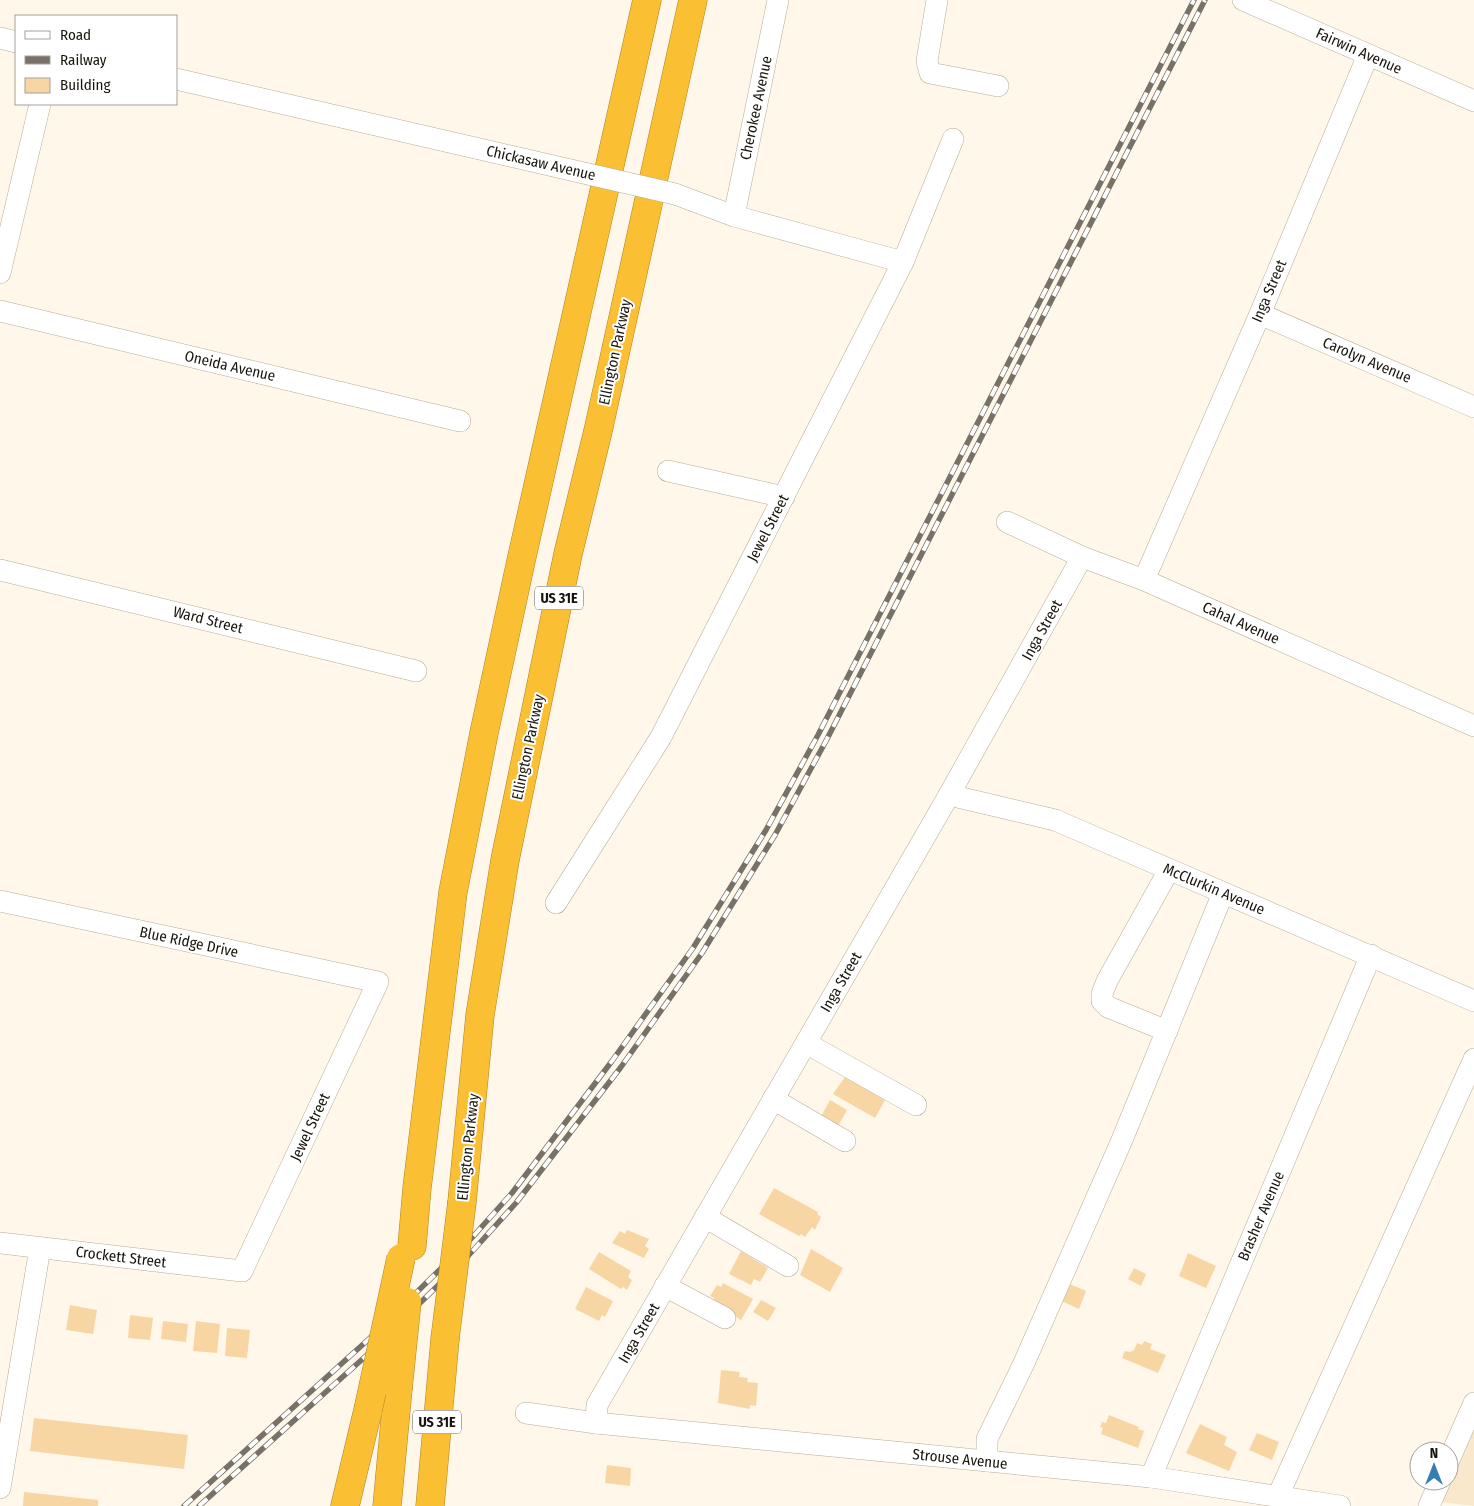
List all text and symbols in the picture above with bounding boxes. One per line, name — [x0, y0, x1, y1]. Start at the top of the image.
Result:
legend — [15, 15, 178, 105]
street label: Fairwin Avenue — [1313, 24, 1405, 78]
text: Road — [60, 26, 91, 44]
text: Railway — [60, 51, 107, 69]
street label: Cherokee Avenue — [736, 54, 776, 162]
text: Building — [60, 76, 111, 94]
street label: Chickasaw Avenue — [485, 142, 597, 184]
street label: Inga Street — [1248, 257, 1290, 325]
street label: Ellington Parkway — [595, 297, 635, 407]
street label: Carolyn Avenue — [1320, 333, 1414, 387]
street label: Oneida Avenue — [183, 347, 277, 385]
street label: Jewel Street — [743, 491, 793, 565]
road number: US 31E — [535, 586, 583, 610]
street label: Inga Street — [1018, 597, 1066, 663]
street label: Cahal Avenue — [1200, 598, 1282, 648]
street label: Ward Street — [171, 603, 245, 637]
street label: Ellington Parkway — [508, 692, 548, 802]
street label: McClurkin Avenue — [1160, 859, 1268, 919]
street label: Blue Ridge Drive — [138, 923, 240, 961]
street label: Inga Street — [817, 949, 865, 1015]
street label: Jewel Street — [286, 1090, 334, 1164]
street label: Ellington Parkway — [453, 1092, 483, 1201]
street label: Brasher Avenue — [1234, 1168, 1288, 1264]
street label: Crockett Street — [75, 1243, 167, 1271]
street label: Inga Street — [615, 1300, 663, 1366]
road number: US 31E — [413, 1410, 461, 1434]
north arrow — [1409, 1441, 1459, 1491]
street label: Strouse Avenue — [912, 1445, 1008, 1473]
text: N — [1430, 1445, 1438, 1462]

